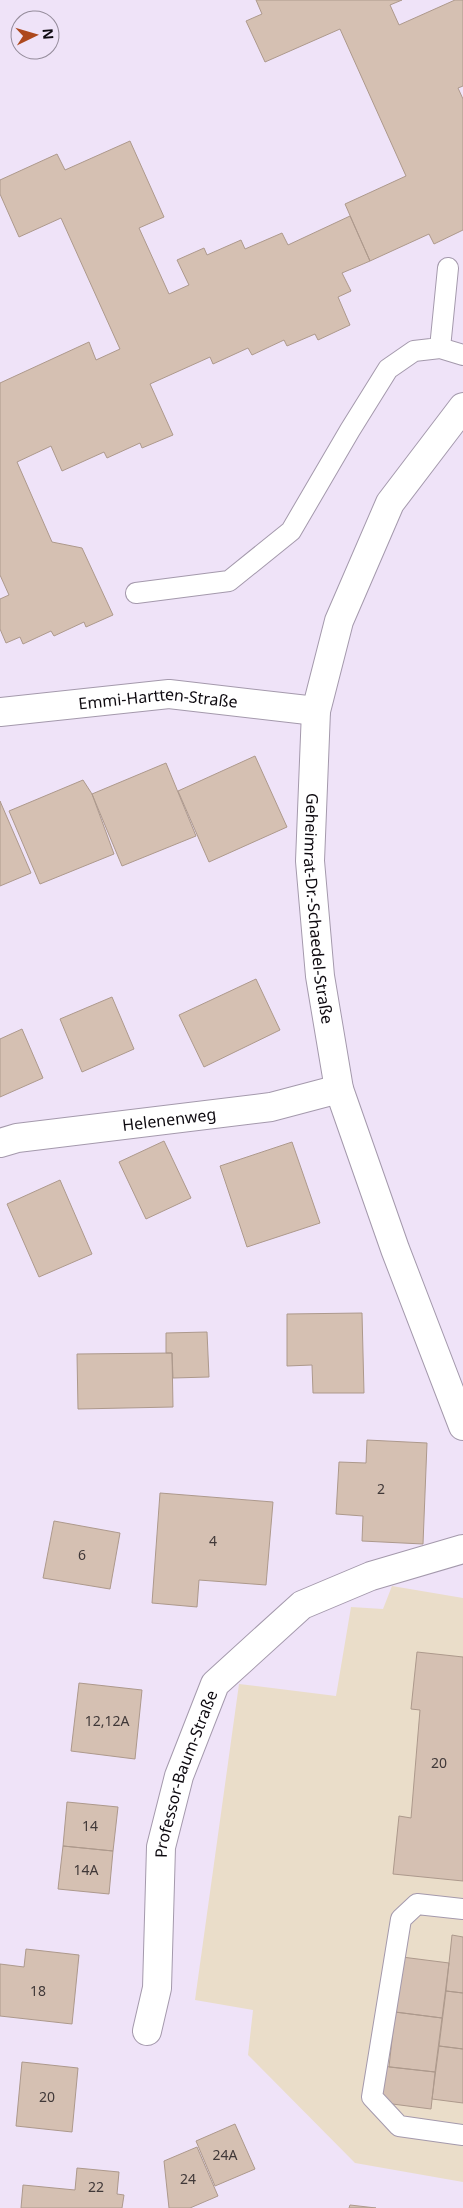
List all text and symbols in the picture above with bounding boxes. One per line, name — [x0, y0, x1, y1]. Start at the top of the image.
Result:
north arrow — [10, 10, 60, 60]
text: N — [38, 27, 58, 40]
street label: Emmi-Hartten-Straße — [77, 683, 239, 715]
street label: Geheimrat-Dr.-Schaedel-Straße — [299, 793, 339, 1025]
street label: Helenenweg — [121, 1103, 217, 1136]
house number: 2 — [377, 1479, 385, 1498]
house number: 4 — [209, 1531, 217, 1550]
house number: 6 — [78, 1545, 86, 1564]
street label: Professor-Baum-Straße — [150, 1687, 222, 1858]
house number: 12,12A — [85, 1711, 129, 1730]
house number: 20 — [431, 1753, 447, 1772]
house number: 14 — [82, 1816, 98, 1835]
house number: 14A — [74, 1860, 99, 1879]
house number: 18 — [30, 1981, 46, 2000]
house number: 20 — [39, 2087, 55, 2106]
house number: 24A — [213, 2145, 238, 2164]
house number: 24 — [180, 2169, 196, 2188]
house number: 22 — [88, 2177, 104, 2196]

